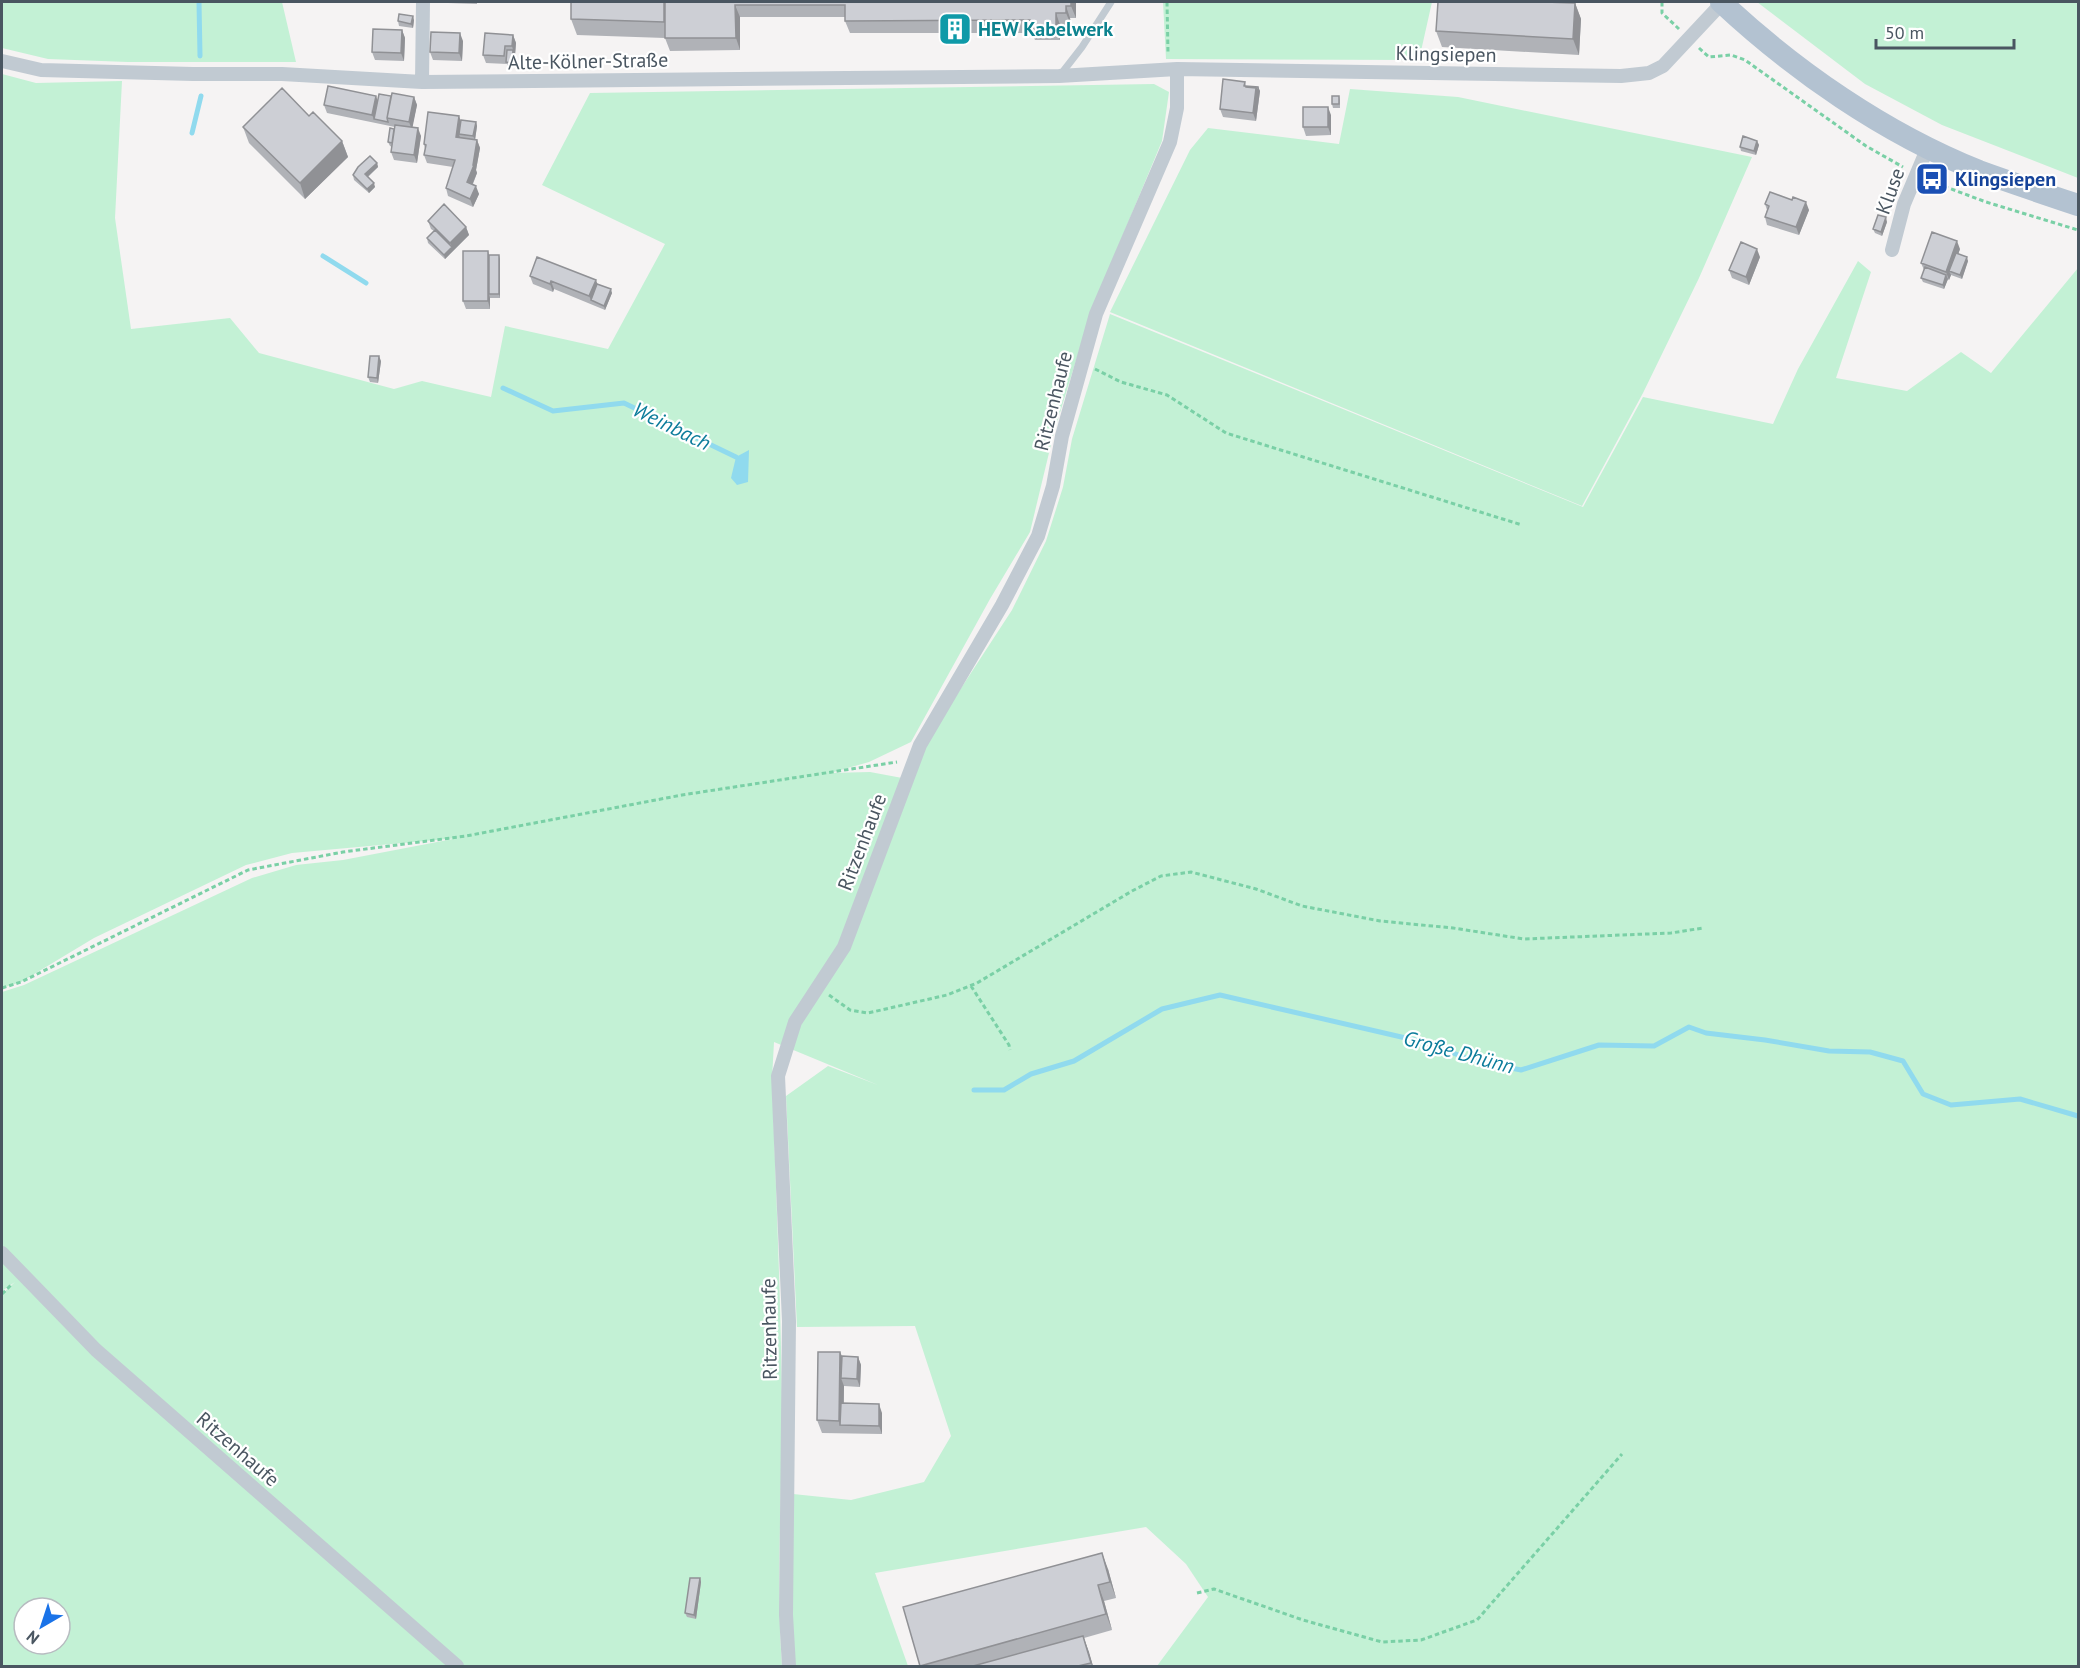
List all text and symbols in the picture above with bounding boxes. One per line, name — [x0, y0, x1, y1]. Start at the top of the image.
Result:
building icon: HEW Kabelwerk — [937, 11, 973, 47]
scale bar — [1876, 12, 2014, 50]
place label: HEW Kabelwerk — [978, 16, 1113, 42]
text: 50 m — [1885, 21, 1924, 44]
street label: Klingsiepen — [1395, 40, 1497, 68]
street label: Alte-Kölner-Straße — [508, 47, 668, 75]
bus stop icon: Klingsiepen — [1914, 161, 1950, 197]
street label: Kluse — [1870, 164, 1910, 218]
place label: Klingsiepen — [1955, 166, 2056, 192]
street label: Ritzenhaufe — [1028, 348, 1078, 454]
water label: Weinbach — [629, 396, 715, 456]
street label: Ritzenhaufe — [832, 790, 892, 894]
water label: Große Dhünn — [1401, 1024, 1517, 1080]
street label: Ritzenhaufe — [755, 1278, 783, 1380]
street label: Ritzenhaufe — [191, 1406, 285, 1492]
north arrow — [12, 1596, 72, 1656]
text: N — [22, 1627, 43, 1649]

